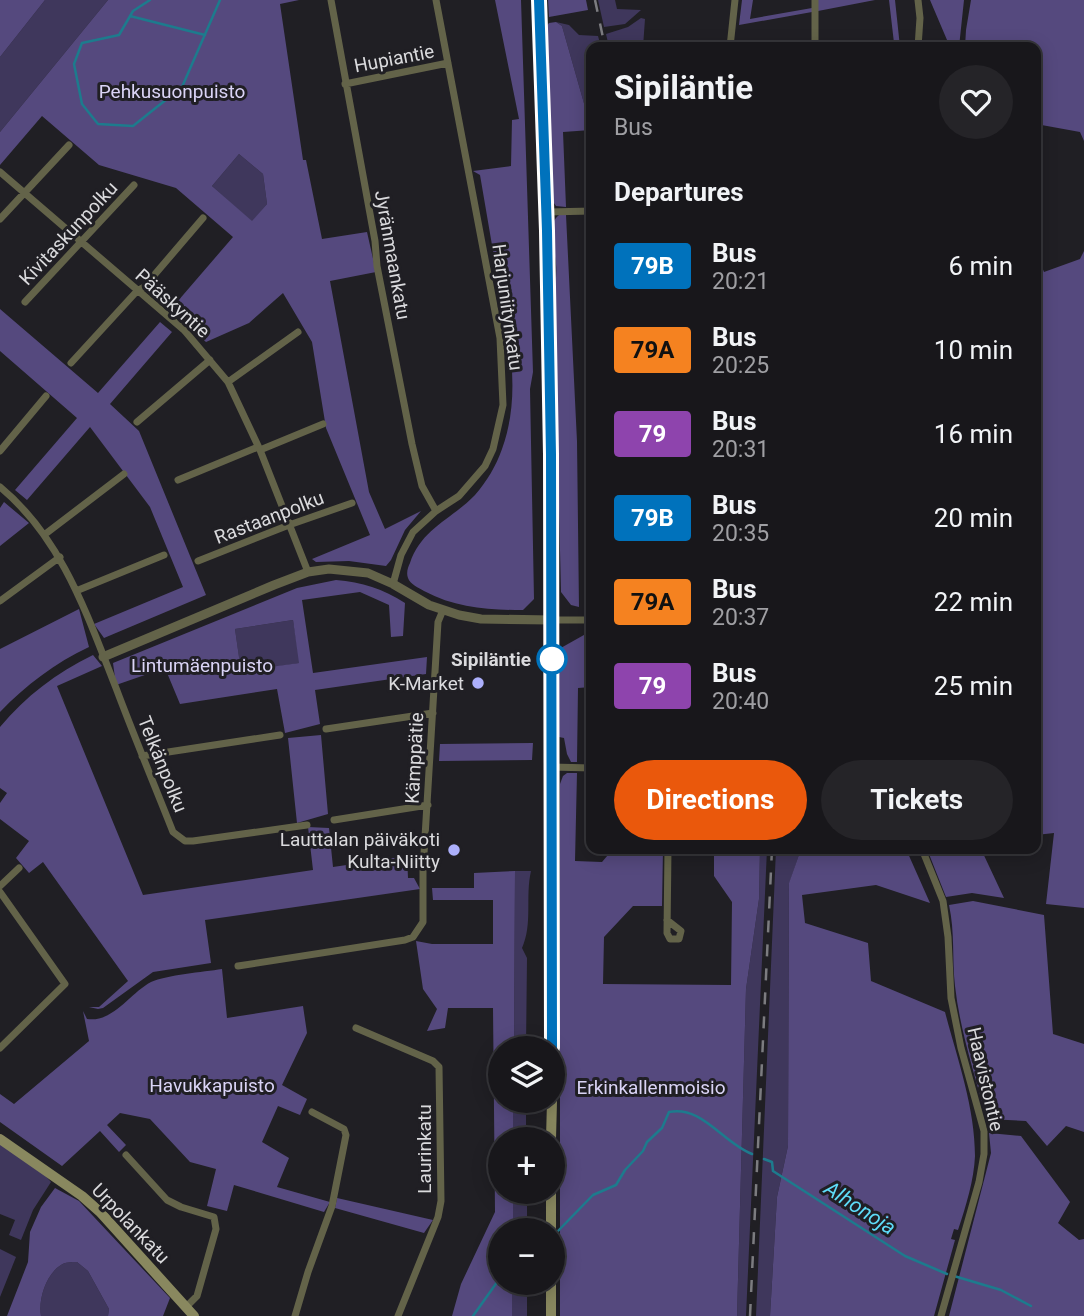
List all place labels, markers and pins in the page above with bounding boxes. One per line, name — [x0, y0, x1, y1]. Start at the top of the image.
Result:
marker: Sipiläntie — [537, 644, 567, 674]
place label: Sipiläntie — [451, 648, 531, 671]
place label: K-Market — [388, 672, 464, 695]
marker: K-Market — [470, 675, 486, 691]
place label: Lauttalan päiväkoti Kulta-Niitty — [280, 828, 440, 873]
marker: Lauttalan päiväkoti Kulta-Niitty — [446, 842, 462, 858]

